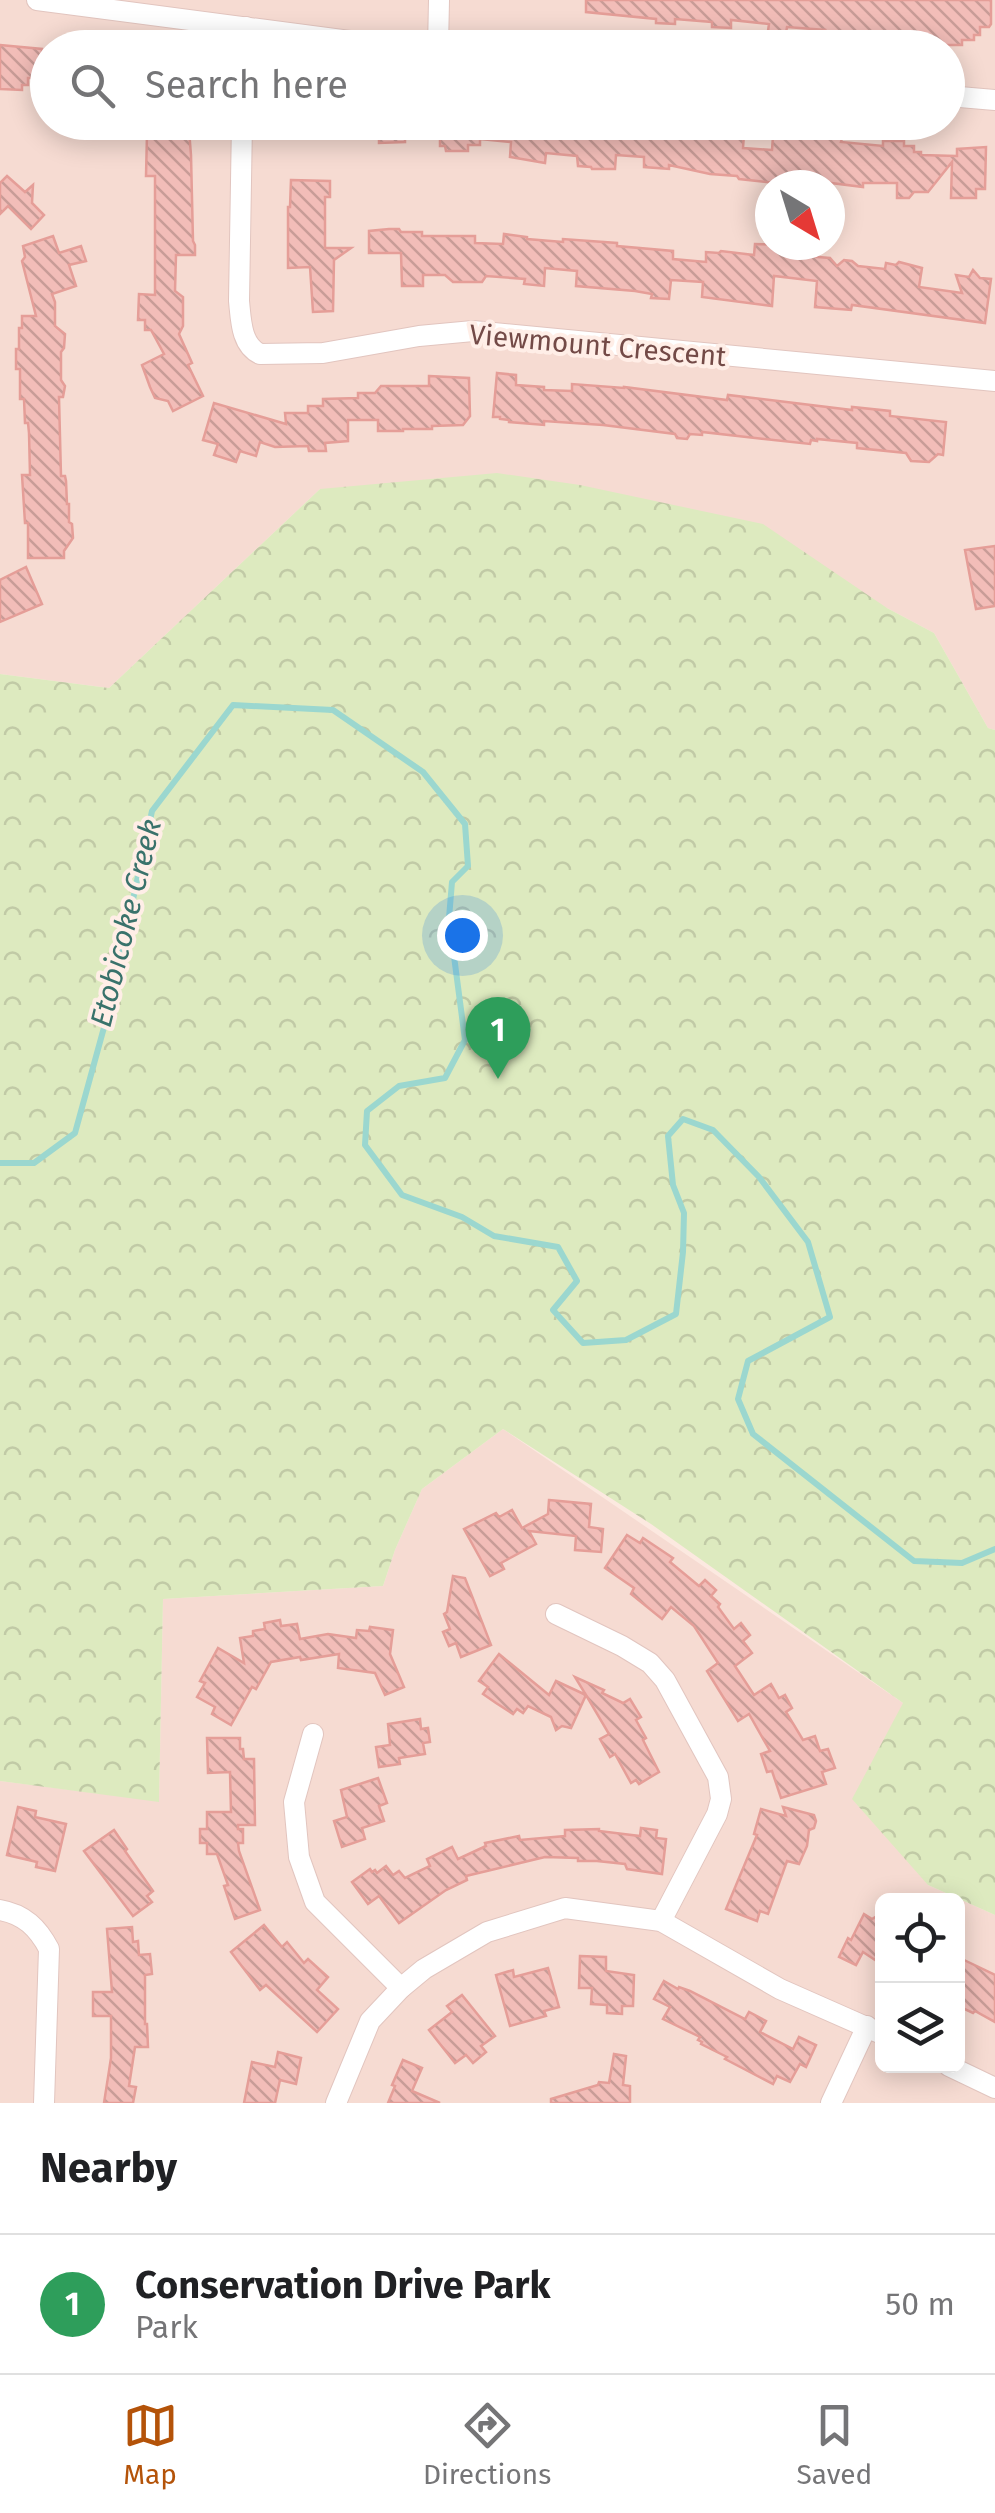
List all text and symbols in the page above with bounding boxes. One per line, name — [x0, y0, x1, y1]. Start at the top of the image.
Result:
search box — [30, 30, 965, 140]
icon: search — [65, 58, 120, 113]
text: Search here — [145, 62, 348, 108]
north arrow — [755, 170, 845, 260]
street label: Viewmount Crescent — [468, 318, 729, 373]
water label: Etobicoke Creek — [83, 815, 169, 1031]
your location — [437, 910, 488, 961]
pin: 1 — [466, 996, 530, 1079]
map controls — [875, 1893, 965, 2073]
button: locate — [875, 1893, 965, 1983]
button: layers — [875, 1983, 965, 2073]
text: Nearby — [40, 2143, 177, 2193]
text: Conservation Drive Park — [135, 2262, 551, 2308]
text: 1 — [65, 2285, 80, 2323]
text: 50 m — [885, 2285, 955, 2323]
text: Park — [135, 2308, 198, 2346]
tab: Map — [123, 2398, 178, 2491]
tab: Directions — [423, 2398, 551, 2491]
tab: Saved — [797, 2398, 872, 2491]

